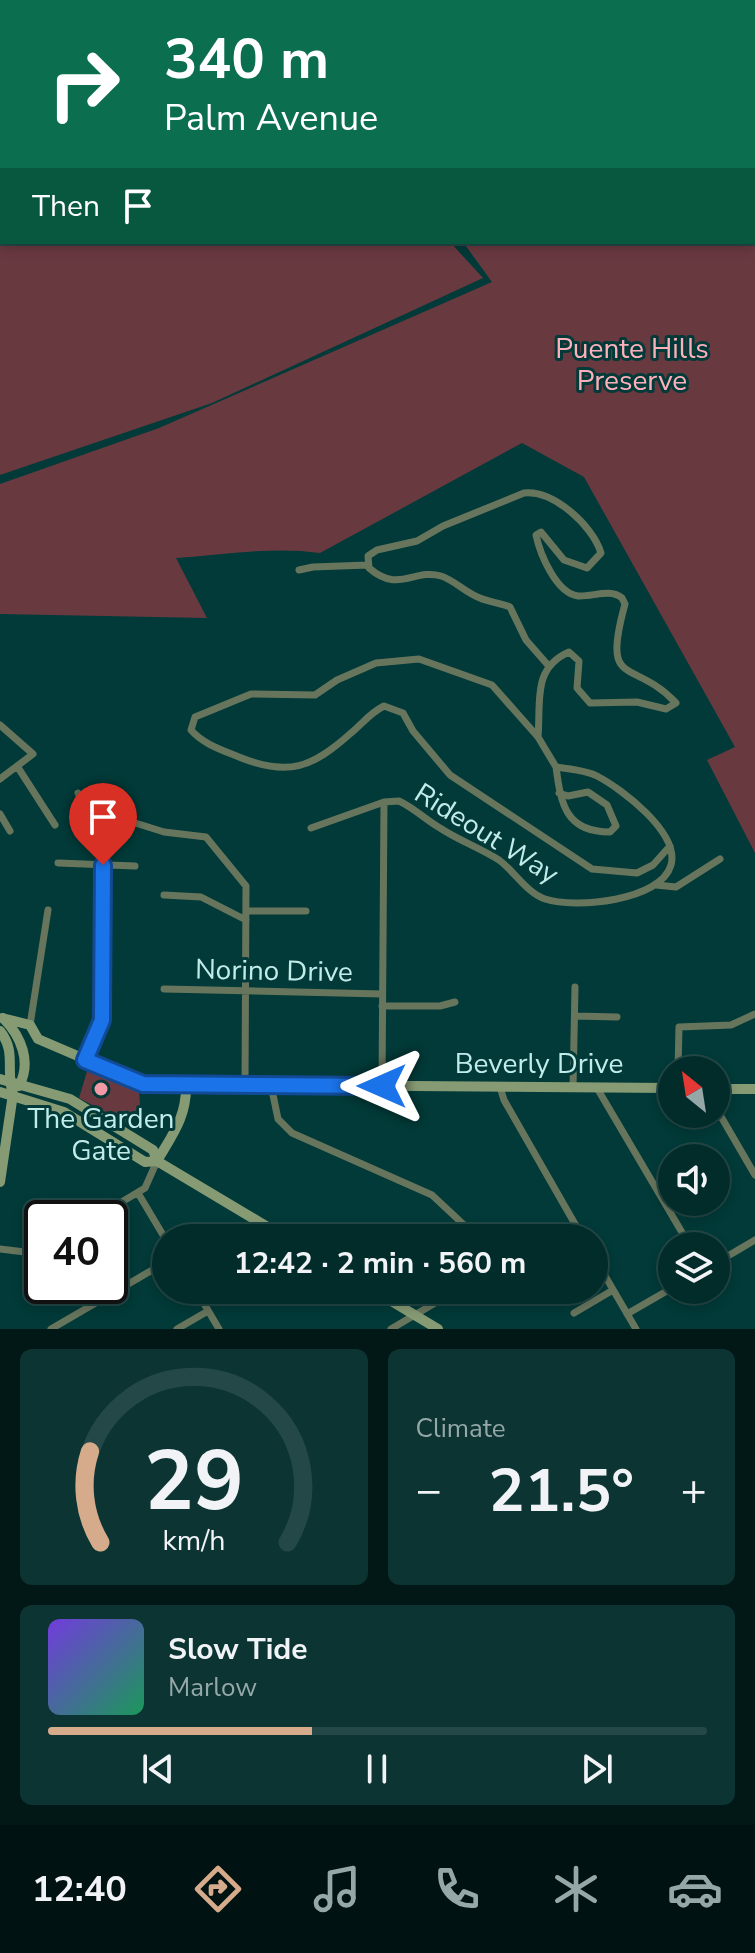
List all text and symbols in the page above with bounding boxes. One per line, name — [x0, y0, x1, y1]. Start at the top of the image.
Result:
text: 340 m — [164, 21, 329, 98]
icon: right — [32, 32, 136, 136]
text: Palm Avenue — [164, 94, 378, 143]
icon: arrive — [116, 184, 160, 228]
text: Then — [32, 186, 100, 227]
park label: Puente Hills Preserve — [555, 330, 709, 400]
street label: Rideout Way — [407, 775, 566, 893]
pin — [69, 783, 137, 865]
icon: arrive — [81, 795, 125, 839]
street label: Norino Drive — [195, 951, 353, 991]
position arrow — [340, 1044, 424, 1128]
street label: Beverly Drive — [455, 1045, 623, 1083]
north arrow — [658, 1056, 730, 1128]
map controls — [658, 1056, 730, 1304]
marker: The Garden Gate — [92, 1080, 110, 1098]
place label: The Garden Gate — [28, 1100, 175, 1170]
button: sound — [658, 1144, 730, 1216]
speed limit sign: 40 — [24, 1200, 128, 1304]
button: layers — [658, 1232, 730, 1304]
text: 12:42 · 2 min · 560 m — [234, 1243, 526, 1284]
text: Climate — [416, 1411, 506, 1446]
text: 29 — [144, 1425, 244, 1538]
text: 21.5° — [488, 1450, 634, 1532]
text: − — [416, 1461, 442, 1521]
text: + — [681, 1461, 707, 1521]
text: km/h — [162, 1521, 225, 1560]
text: Slow Tide — [168, 1629, 308, 1670]
text: Marlow — [168, 1670, 257, 1705]
icon: previous — [136, 1747, 180, 1791]
icon: pause — [355, 1747, 399, 1791]
icon: next — [575, 1747, 619, 1791]
icon: directions — [190, 1861, 246, 1917]
icon: music — [309, 1861, 365, 1917]
icon: phone — [429, 1861, 485, 1917]
icon: climate — [548, 1861, 604, 1917]
icon: car — [667, 1861, 723, 1917]
text: 12:40 — [32, 1865, 127, 1914]

